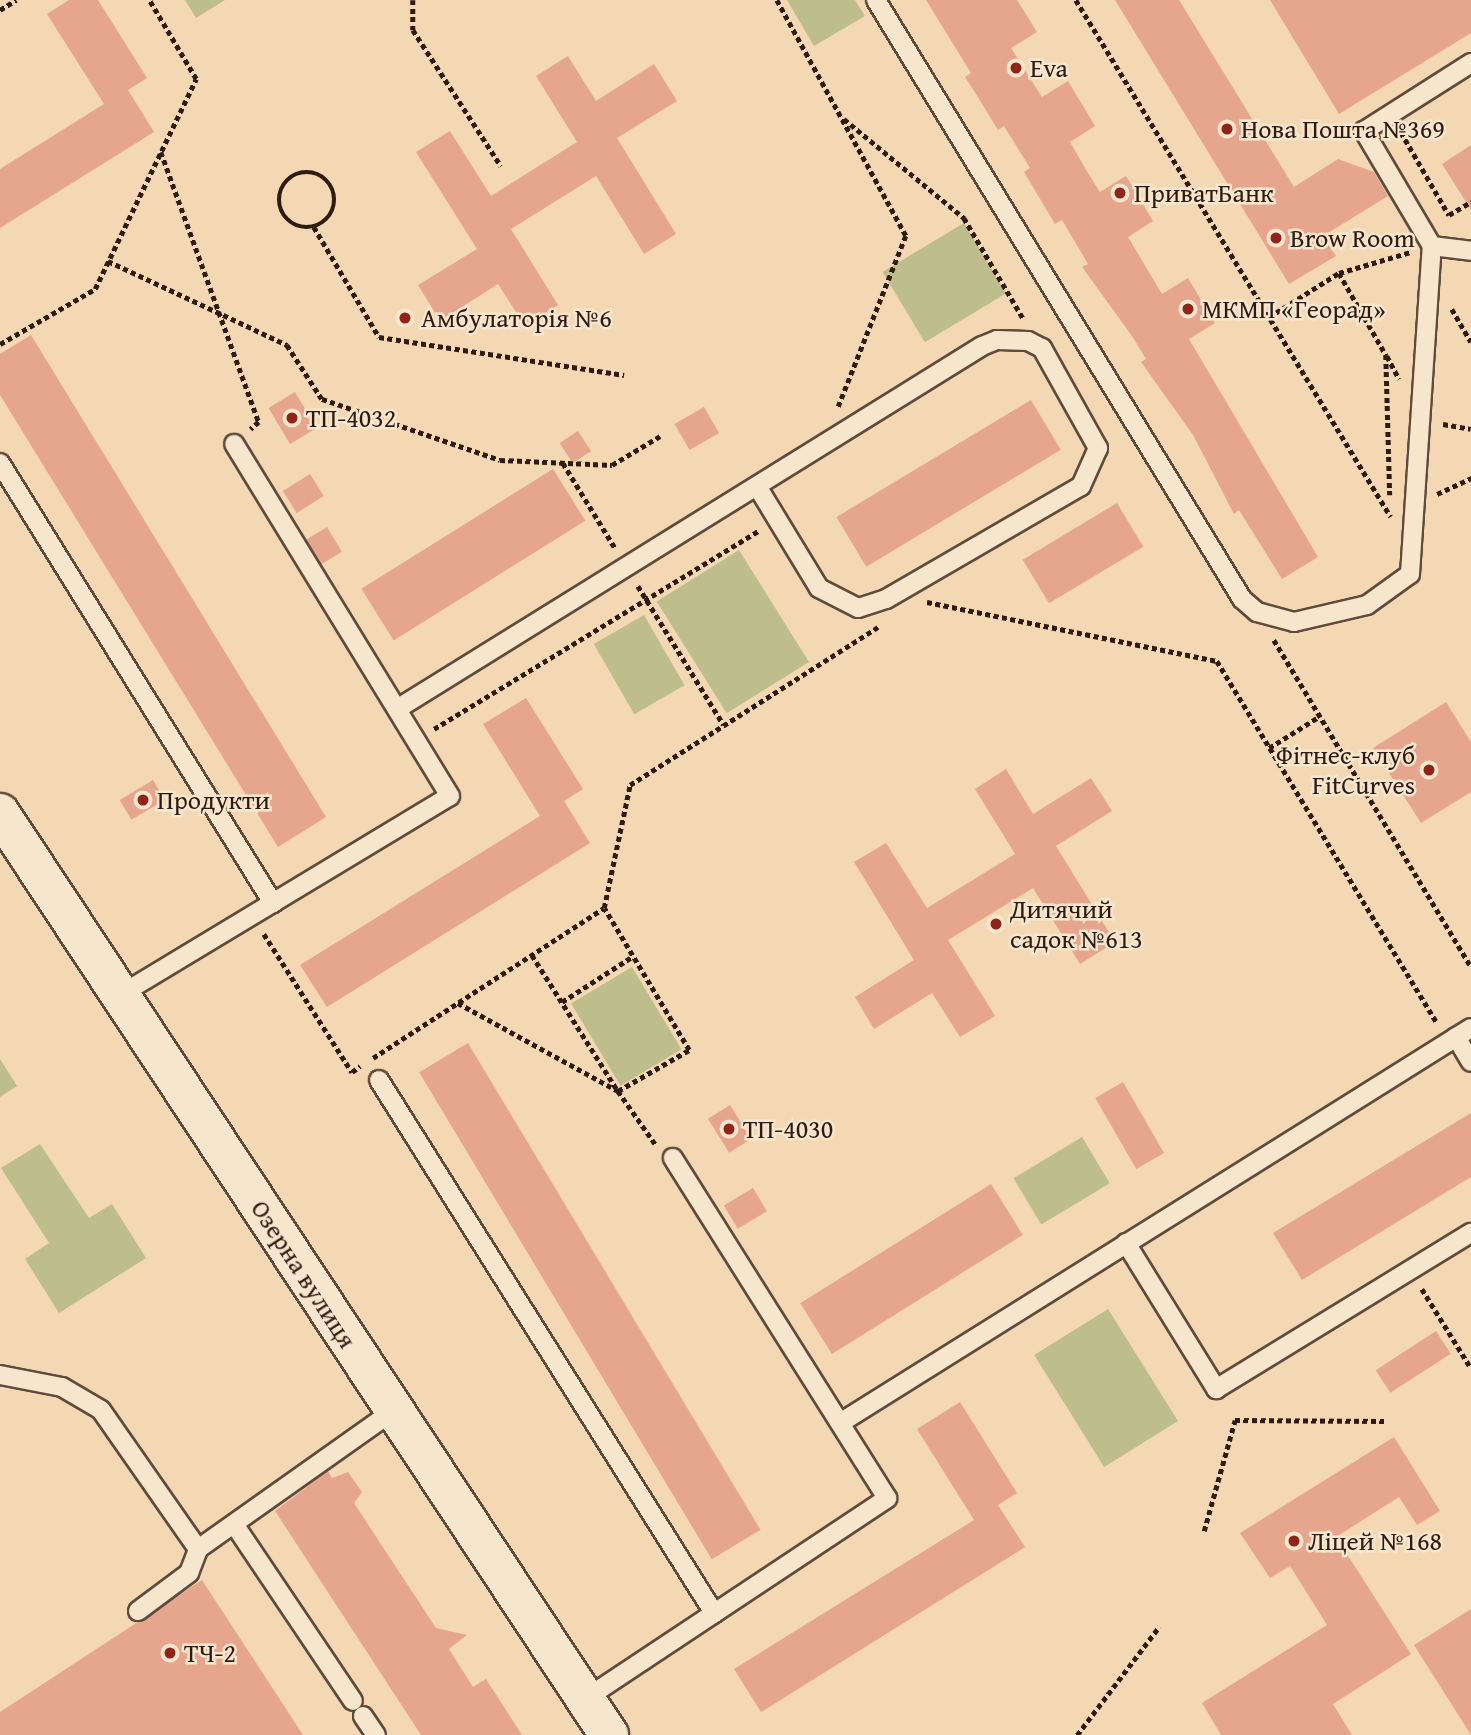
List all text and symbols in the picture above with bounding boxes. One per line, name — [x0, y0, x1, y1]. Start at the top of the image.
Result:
place label: Eva — [1030, 52, 1068, 84]
marker: Eva — [1008, 60, 1024, 76]
place label: Нова Пошта №369 — [1241, 113, 1445, 145]
marker: Нова Пошта №369 — [1219, 121, 1235, 137]
place label: ПриватБанк — [1134, 177, 1274, 209]
marker: ПриватБанк — [1112, 185, 1128, 201]
place label: Brow Room — [1290, 222, 1415, 254]
marker: Brow Room — [1268, 230, 1284, 246]
place label: МКМП «Георад» — [1202, 293, 1386, 325]
marker: МКМП «Георад» — [1180, 301, 1196, 317]
place label: Амбулаторія №6 — [421, 302, 612, 334]
marker: Амбулаторія №6 — [395, 308, 415, 328]
place label: ТП-4032 — [306, 402, 396, 434]
marker: ТП-4032 — [284, 410, 300, 426]
place label: Фітнес-клуб FitCurves — [1276, 739, 1415, 800]
marker: Фітнес-клуб FitCurves — [1421, 762, 1437, 778]
place label: Продукти — [157, 784, 270, 816]
marker: Продукти — [135, 792, 151, 808]
place label: Дитячий садок №613 — [1010, 893, 1143, 954]
marker: Дитячий садок №613 — [988, 916, 1004, 932]
place label: ТП-4030 — [743, 1113, 833, 1145]
marker: ТП-4030 — [721, 1121, 737, 1137]
street label: Озерна вулиця — [245, 1194, 363, 1354]
place label: Ліцей №168 — [1308, 1525, 1442, 1557]
marker: Ліцей №168 — [1286, 1533, 1302, 1549]
place label: ТЧ-2 — [184, 1637, 236, 1669]
marker: ТЧ-2 — [162, 1645, 178, 1661]

